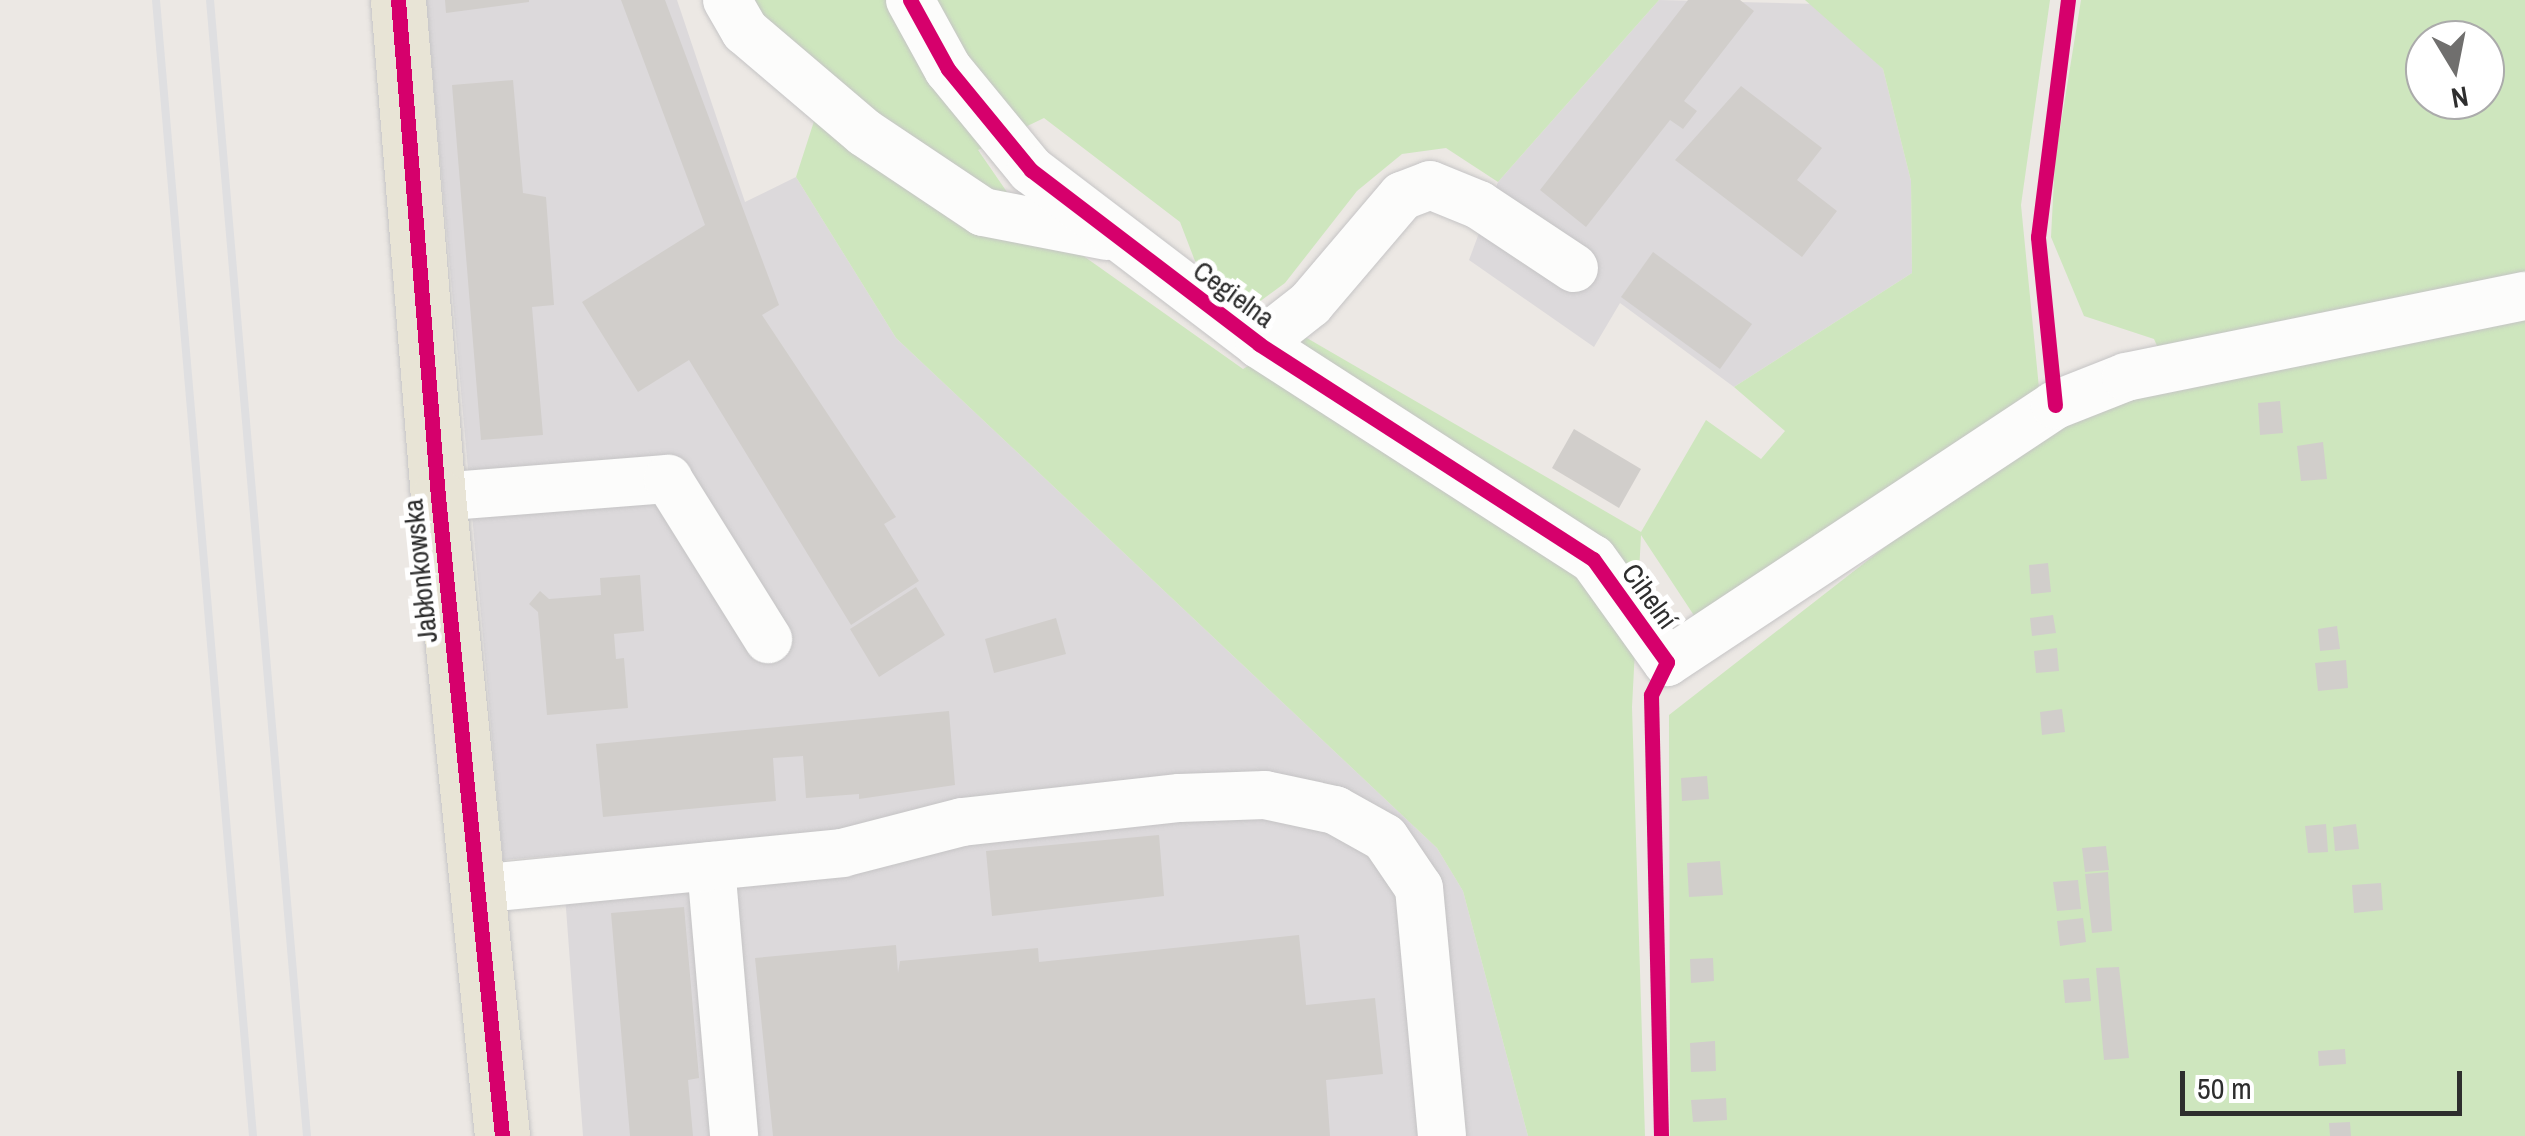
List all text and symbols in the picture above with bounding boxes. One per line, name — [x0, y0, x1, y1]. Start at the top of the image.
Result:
north arrow — [2405, 20, 2505, 120]
text: N — [2448, 77, 2471, 118]
street label: Cegielna — [1187, 253, 1281, 335]
street label: Jabłonkowska — [396, 498, 444, 644]
street label: Cihelní — [1615, 557, 1685, 635]
scale bar — [2185, 1051, 2468, 1113]
text: 50 m — [2197, 1068, 2252, 1108]

